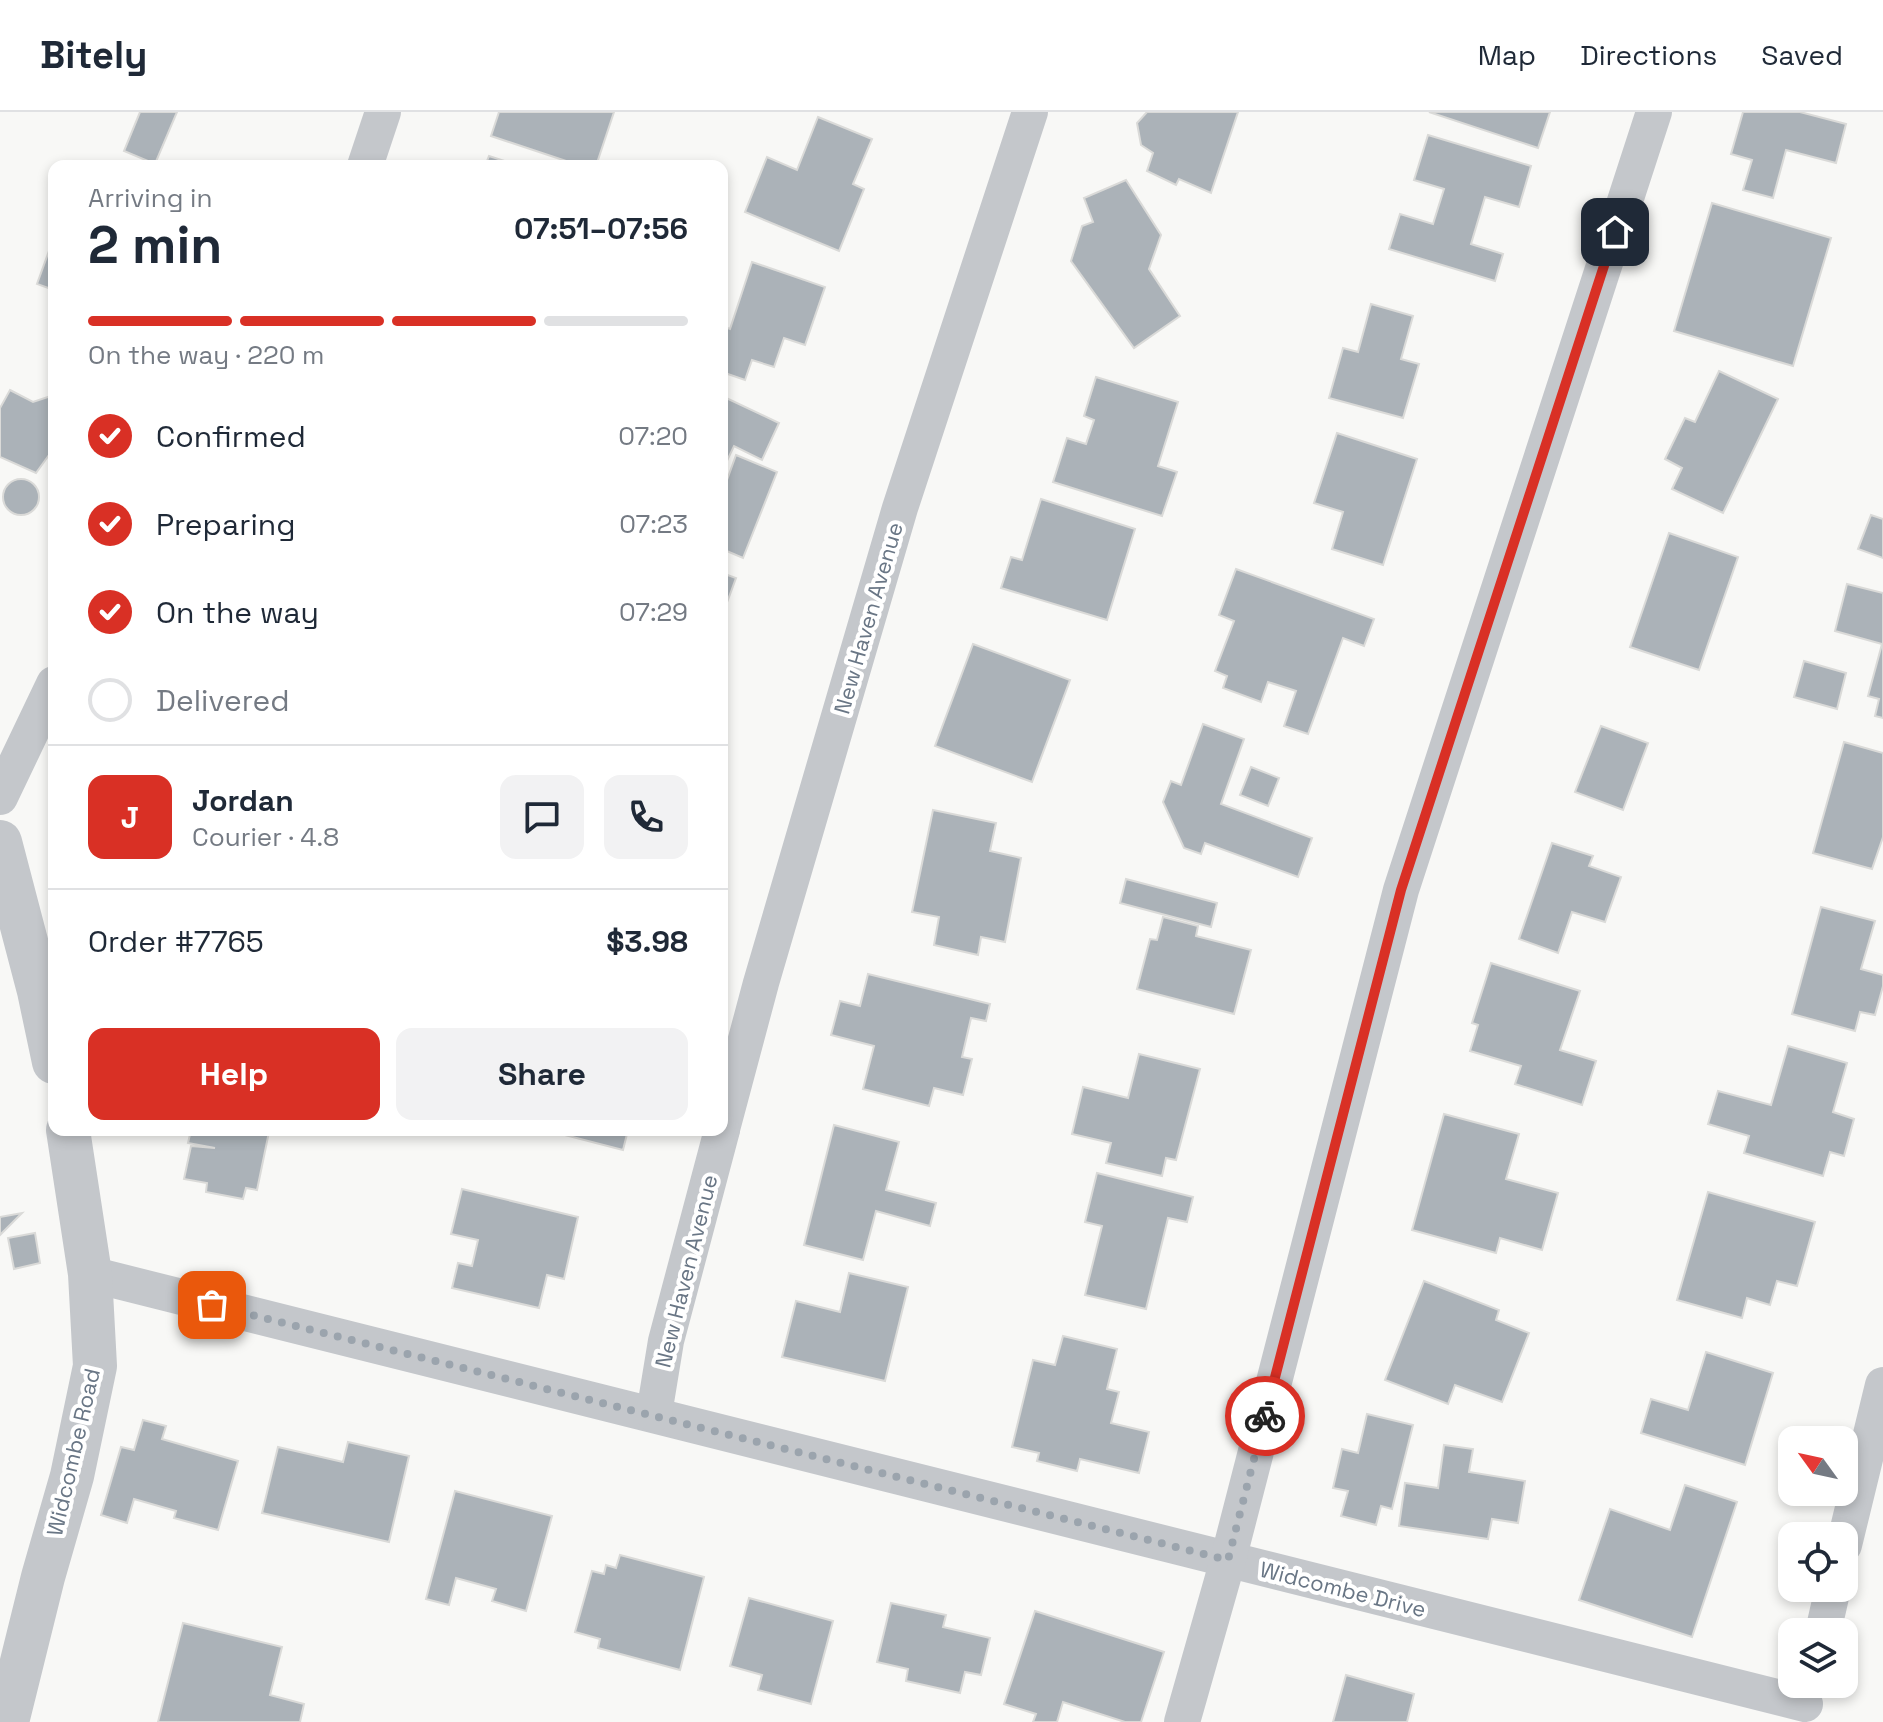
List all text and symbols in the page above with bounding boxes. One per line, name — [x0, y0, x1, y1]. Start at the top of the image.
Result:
text: Bitely — [40, 31, 147, 79]
text: Map — [1478, 37, 1536, 73]
text: Directions — [1580, 37, 1717, 73]
text: Saved — [1761, 37, 1843, 73]
text: Arriving in — [88, 181, 212, 215]
pin — [1581, 198, 1649, 266]
text: 07:51–07:56 — [514, 209, 688, 248]
icon: home — [1593, 210, 1637, 254]
text: 2 min — [88, 212, 222, 278]
text: On the way · 220 m — [88, 338, 324, 372]
icon: check — [88, 414, 132, 458]
text: Confirmed — [156, 417, 306, 456]
text: 07:20 — [618, 419, 688, 453]
icon: check — [88, 502, 132, 546]
text: Preparing — [156, 505, 295, 544]
text: 07:23 — [619, 507, 688, 541]
street label: New Haven Avenue — [827, 519, 909, 717]
icon: check — [88, 590, 132, 634]
text: On the way — [156, 593, 319, 632]
text: 07:29 — [619, 595, 688, 629]
text: Delivered — [156, 681, 290, 720]
button: chat — [500, 775, 584, 859]
button: phone — [604, 775, 688, 859]
text: Jordan — [192, 781, 294, 820]
text: J — [121, 798, 139, 837]
text: Courier · 4.8 — [192, 820, 339, 854]
text: Order #7765 — [88, 922, 264, 961]
text: $3.98 — [606, 922, 688, 961]
button: Help — [88, 1028, 380, 1120]
button: Share — [396, 1028, 688, 1120]
street label: New Haven Avenue — [648, 1171, 724, 1371]
pin — [178, 1271, 246, 1339]
icon: bag — [190, 1283, 234, 1327]
street label: Widcombe Road — [40, 1365, 106, 1539]
courier — [1225, 1376, 1305, 1456]
icon: bike — [1243, 1394, 1287, 1438]
north arrow — [1778, 1426, 1858, 1506]
map controls — [1778, 1426, 1858, 1698]
button: locate — [1778, 1522, 1858, 1602]
street label: Widcombe Drive — [1257, 1555, 1429, 1623]
button: layers — [1778, 1618, 1858, 1698]

